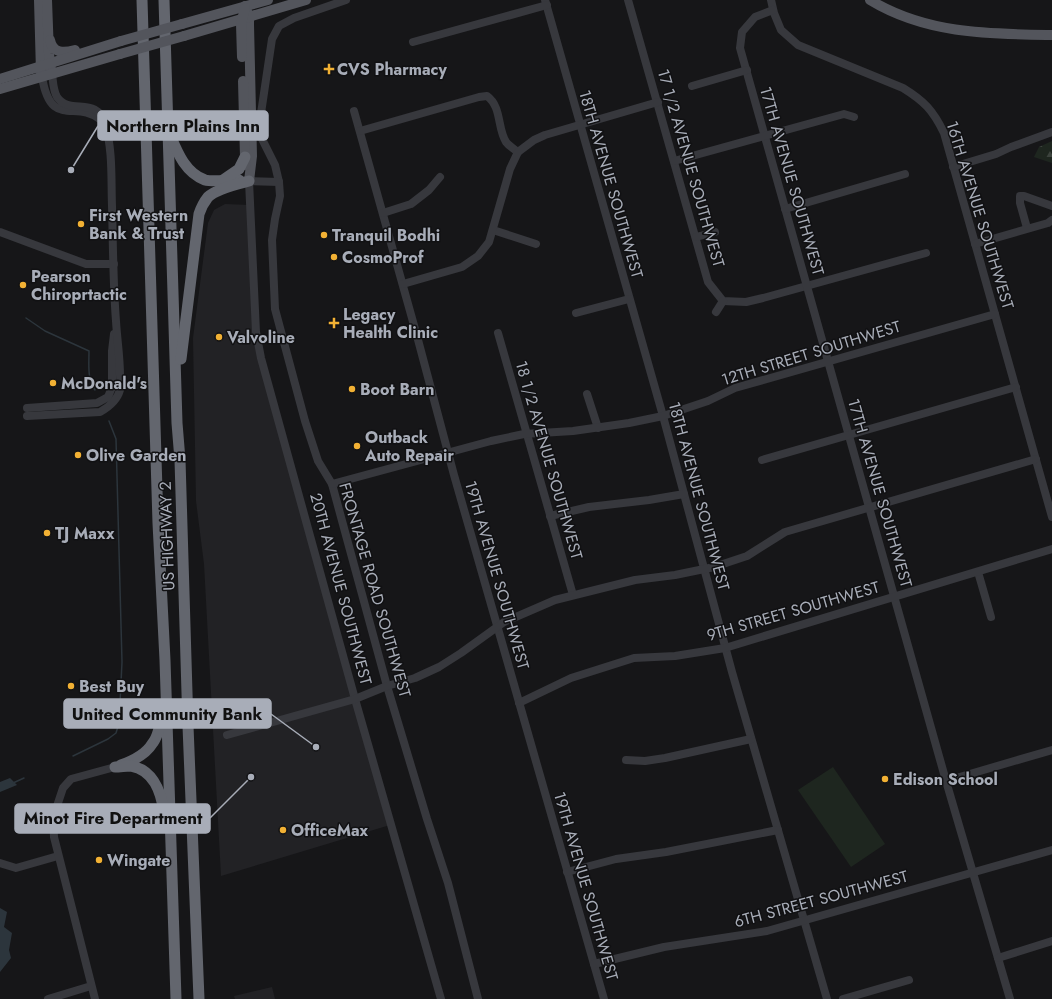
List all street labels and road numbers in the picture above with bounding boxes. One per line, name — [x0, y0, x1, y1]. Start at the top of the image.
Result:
street label: 17 1/2 AVENUE SOUTHWEST — [652, 66, 730, 270]
street label: 17TH AVENUE SOUTHWEST — [754, 84, 830, 279]
street label: 18TH AVENUE SOUTHWEST — [573, 87, 649, 281]
street label: 16TH AVENUE SOUTHWEST — [940, 118, 1020, 312]
street label: 12TH STREET SOUTHWEST — [719, 315, 904, 391]
street label: 18 1/2 AVENUE SOUTHWEST — [510, 358, 589, 563]
street label: 17TH AVENUE SOUTHWEST — [842, 396, 918, 591]
street label: 18TH AVENUE SOUTHWEST — [663, 399, 735, 594]
street label: 19TH AVENUE SOUTHWEST — [459, 478, 535, 672]
street label: FRONTAGE ROAD SOUTHWEST — [333, 480, 417, 701]
street label: US HIGHWAY 2 — [154, 481, 180, 591]
street label: 20TH AVENUE SOUTHWEST — [304, 490, 378, 688]
street label: 9TH STREET SOUTHWEST — [704, 575, 883, 647]
street label: 19TH AVENUE SOUTHWEST — [548, 789, 624, 983]
street label: 6TH STREET SOUTHWEST — [732, 865, 911, 933]

